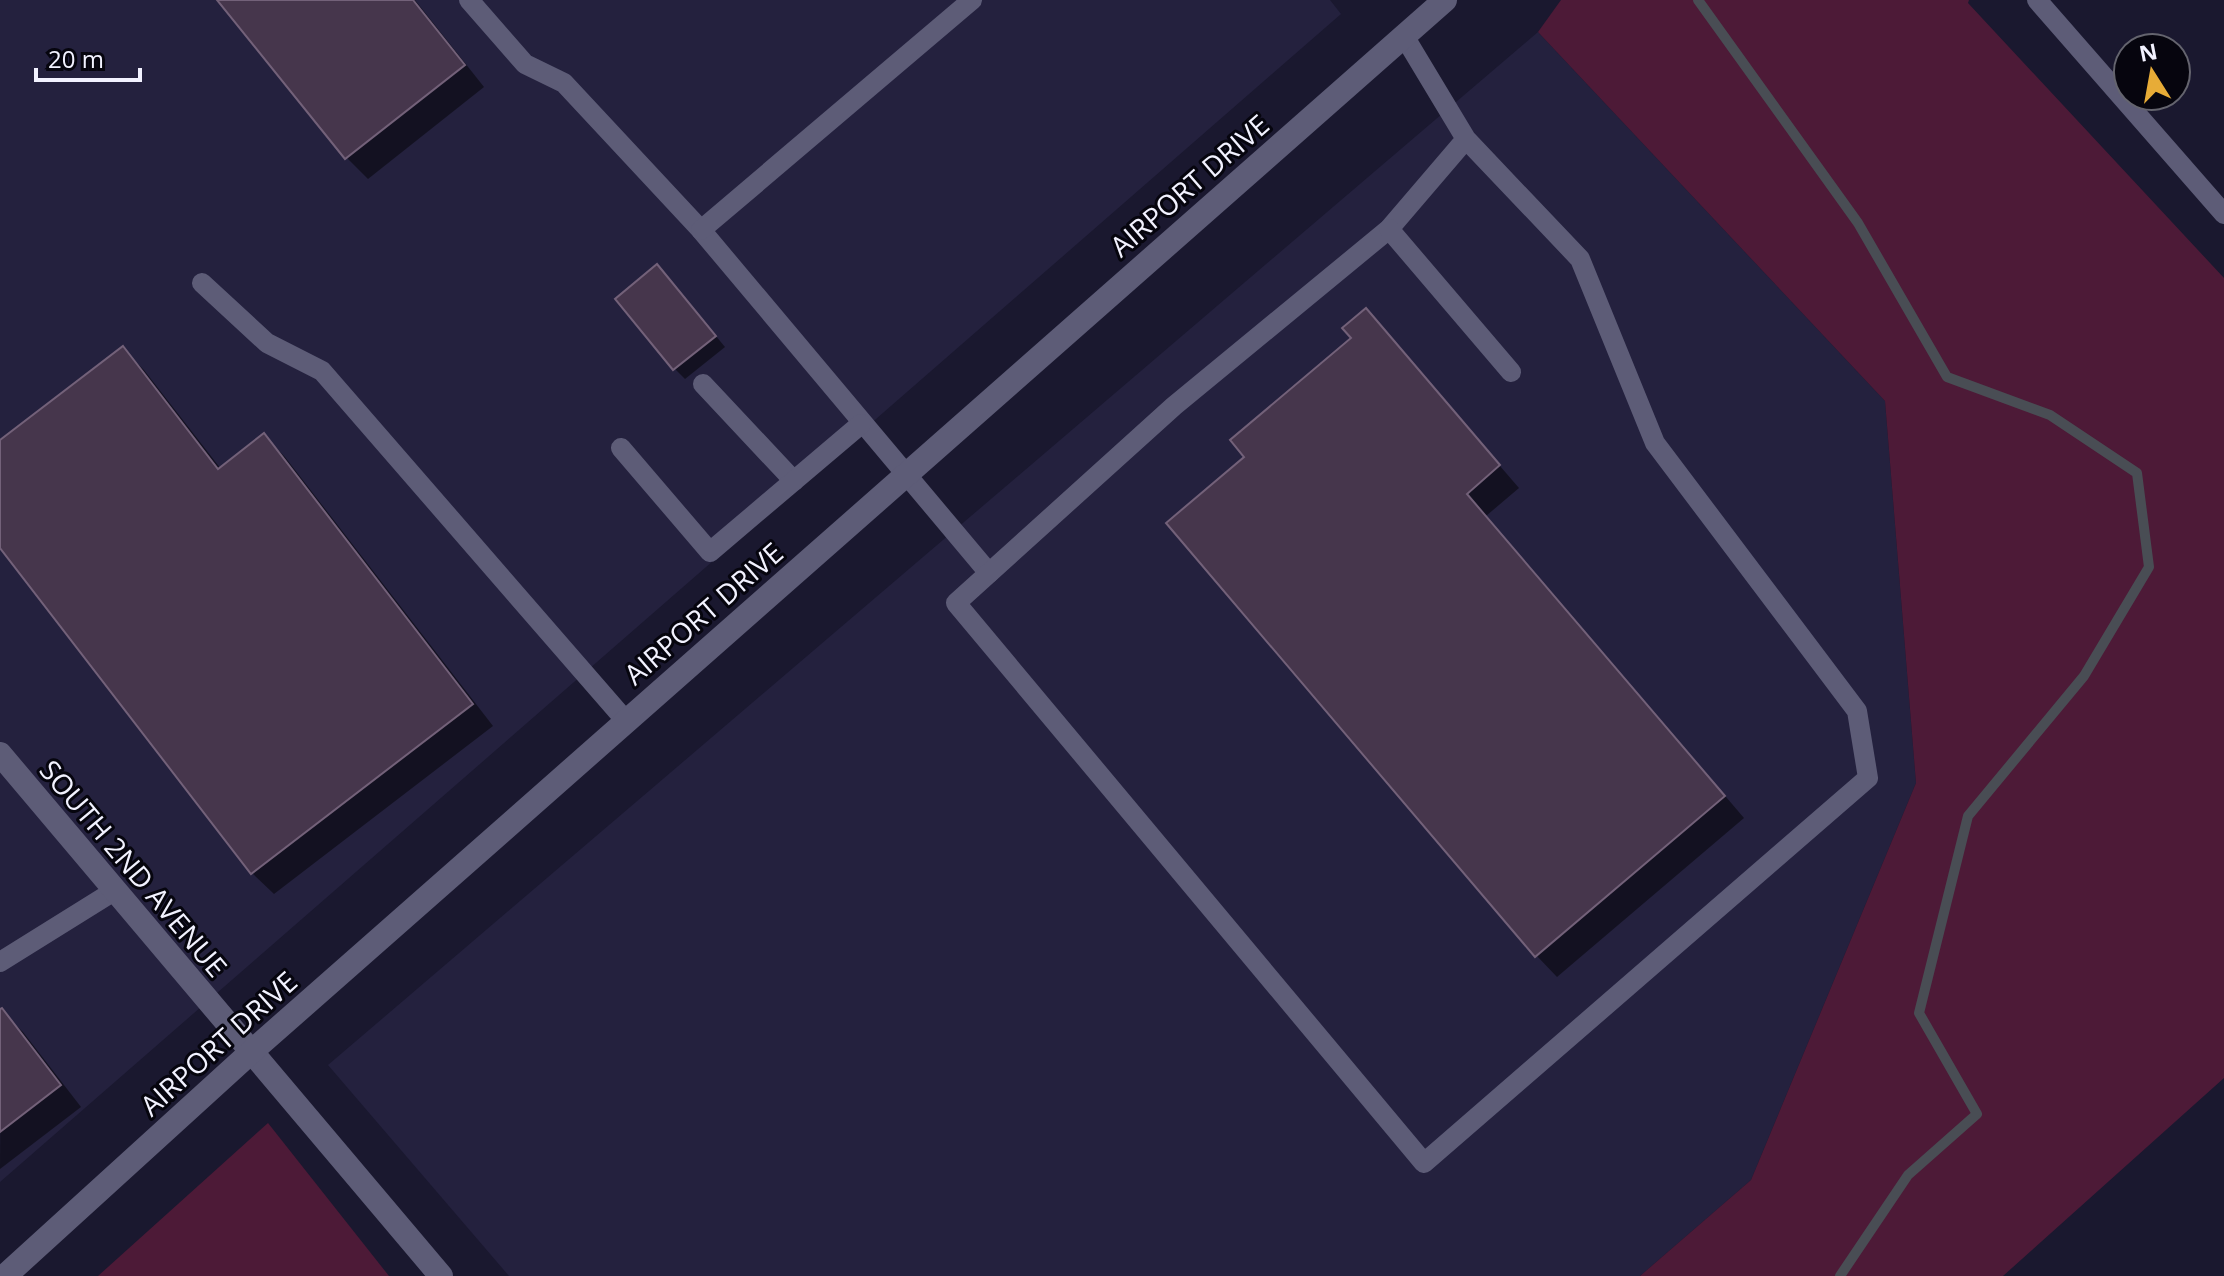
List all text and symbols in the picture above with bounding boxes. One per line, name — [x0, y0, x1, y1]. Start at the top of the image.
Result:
scale bar — [36, 32, 140, 82]
north arrow — [2112, 32, 2192, 112]
text: N — [2136, 35, 2160, 68]
text: 20 m — [48, 42, 104, 75]
street label: AIRPORT DRIVE — [1101, 105, 1277, 265]
street label: AIRPORT DRIVE — [615, 533, 791, 693]
street label: SOUTH 2ND AVENUE — [32, 751, 236, 985]
street label: AIRPORT DRIVE — [131, 962, 305, 1124]

